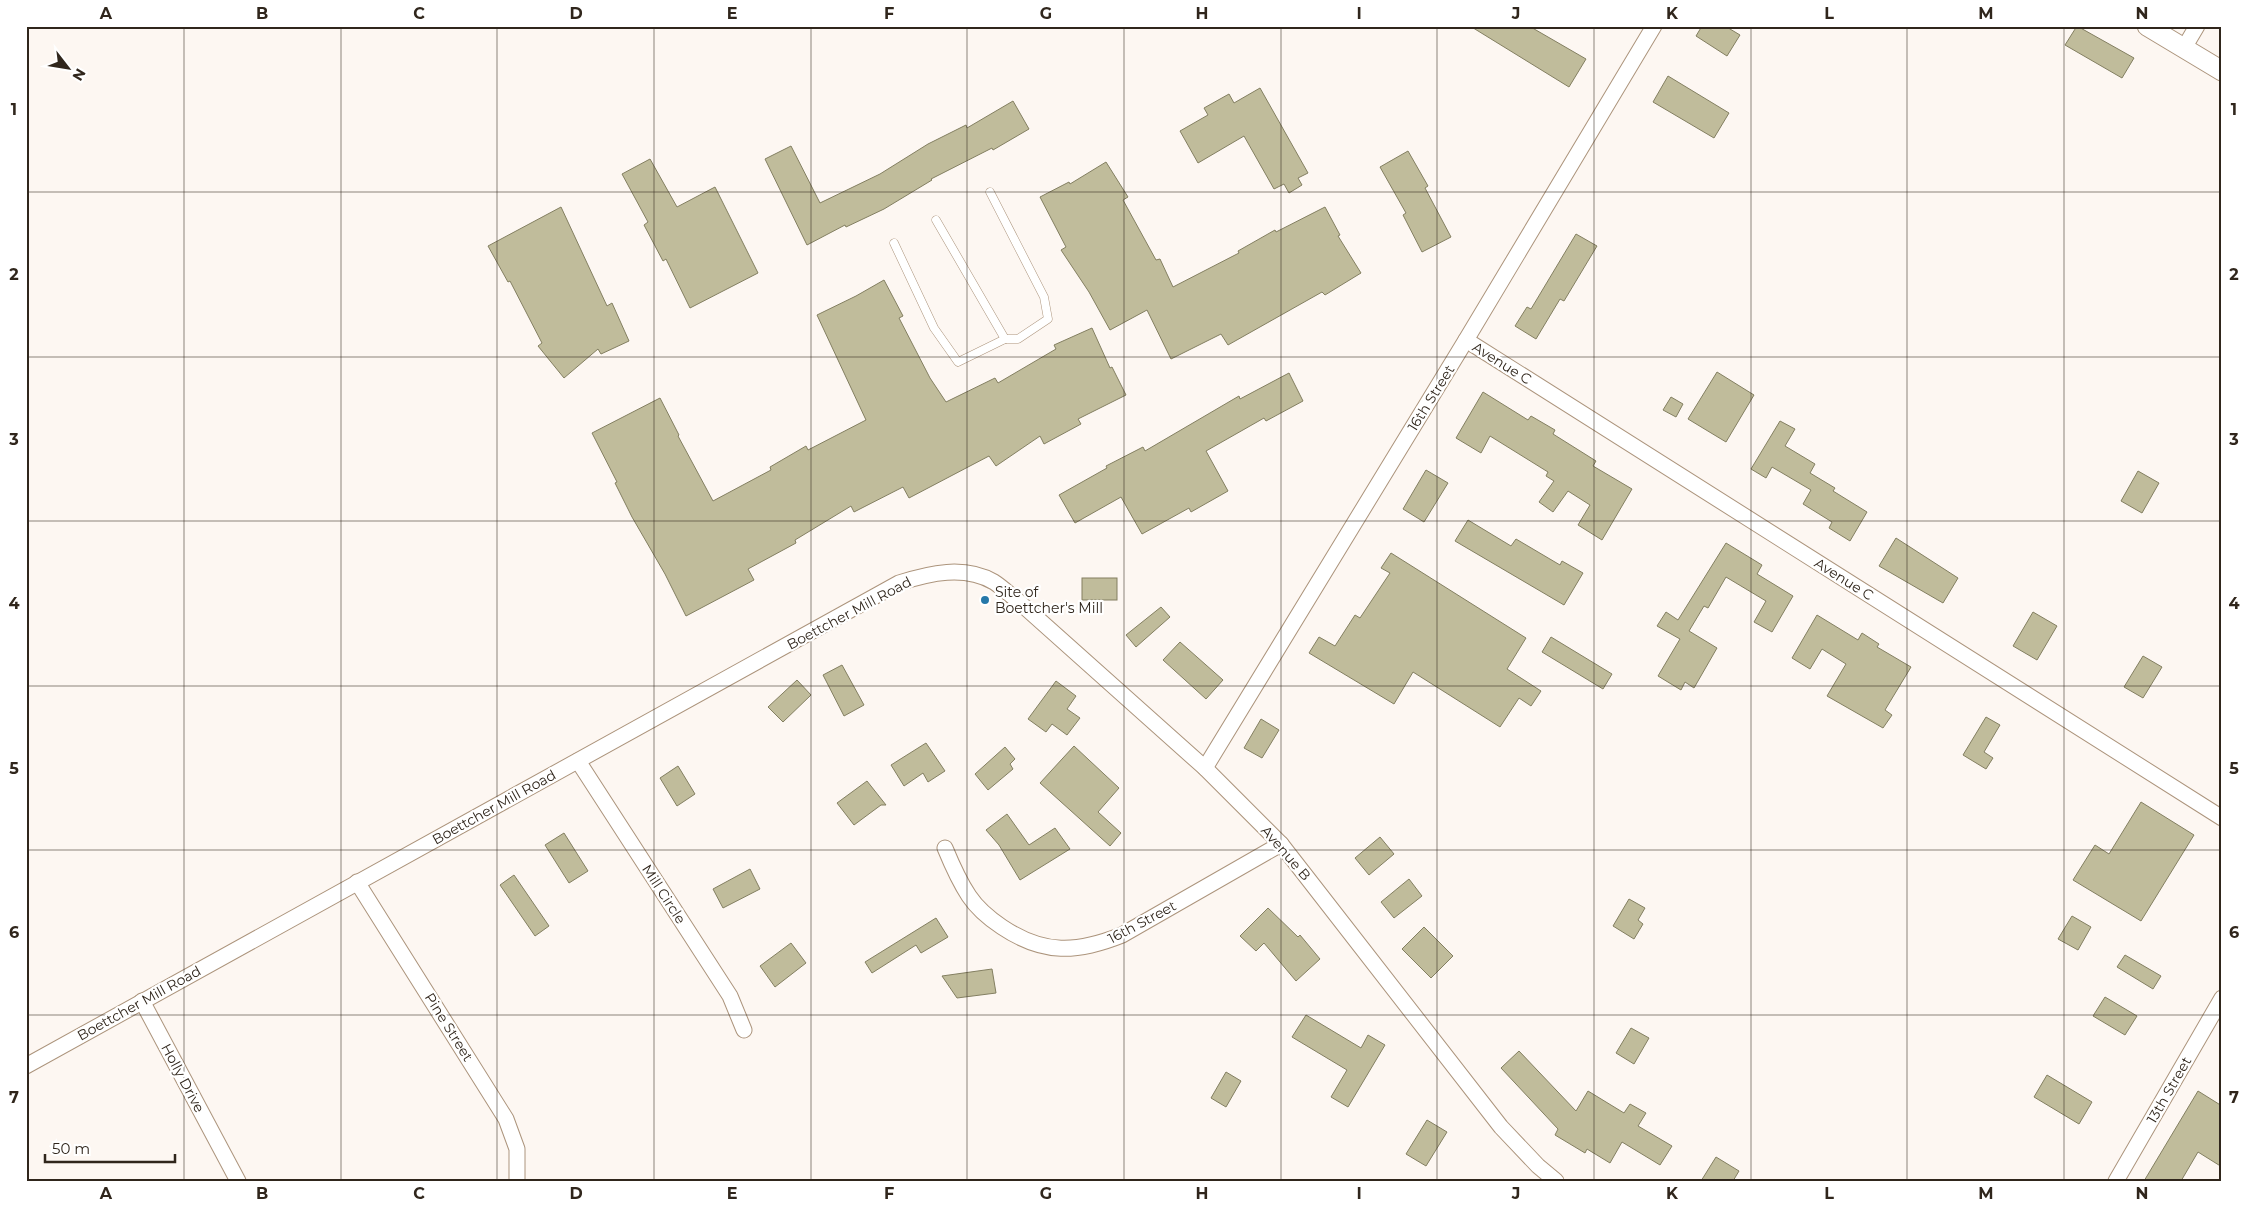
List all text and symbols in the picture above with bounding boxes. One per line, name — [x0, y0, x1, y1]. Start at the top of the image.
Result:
text: A — [99, 4, 113, 23]
text: B — [256, 4, 268, 23]
text: C — [413, 4, 425, 23]
text: D — [569, 4, 583, 23]
text: E — [727, 4, 737, 23]
text: F — [884, 4, 894, 23]
text: G — [1040, 4, 1052, 23]
text: H — [1196, 4, 1208, 23]
text: I — [1356, 4, 1362, 23]
text: J — [1511, 4, 1520, 23]
text: K — [1666, 4, 1679, 23]
text: L — [1824, 4, 1834, 23]
text: M — [1978, 4, 1994, 23]
text: N — [2136, 4, 2148, 23]
north arrow — [42, 42, 92, 92]
text: N — [69, 65, 90, 84]
text: 1 — [11, 100, 17, 119]
text: 1 — [2231, 100, 2237, 119]
text: 2 — [9, 265, 19, 284]
text: 2 — [2229, 265, 2239, 284]
street label: Avenue C — [1469, 338, 1535, 388]
street label: 16th Street — [1404, 361, 1459, 434]
text: 3 — [8, 430, 19, 449]
text: 3 — [2228, 430, 2239, 449]
street label: Avenue C — [1811, 554, 1877, 604]
street label: Boettcher Mill Road — [784, 573, 914, 653]
place label: Site of Boettcher's Mill — [995, 583, 1103, 617]
text: 4 — [8, 594, 20, 613]
marker: Site of Boettcher's Mill — [979, 594, 991, 606]
text: 4 — [2228, 594, 2240, 613]
text: 5 — [9, 759, 19, 778]
text: 5 — [2229, 759, 2239, 778]
street label: Boettcher Mill Road — [429, 766, 559, 848]
street label: Avenue B — [1257, 822, 1315, 884]
street label: Mill Circle — [638, 861, 690, 927]
street label: 16th Street — [1105, 896, 1179, 947]
text: 6 — [9, 923, 19, 942]
text: 6 — [2229, 923, 2239, 942]
street label: Boettcher Mill Road — [74, 962, 204, 1044]
street label: Pine Street — [421, 989, 477, 1065]
street label: Holly Drive — [157, 1040, 209, 1116]
street label: 13th Street — [2143, 1053, 2195, 1127]
text: 7 — [9, 1088, 19, 1107]
text: 7 — [2229, 1088, 2239, 1107]
scale bar — [45, 1132, 175, 1164]
text: 50 m — [52, 1139, 90, 1158]
text: A — [99, 1184, 113, 1203]
text: B — [256, 1184, 268, 1203]
text: C — [413, 1184, 425, 1203]
text: D — [569, 1184, 583, 1203]
text: E — [727, 1184, 737, 1203]
text: F — [884, 1184, 894, 1203]
text: G — [1040, 1184, 1052, 1203]
text: H — [1196, 1184, 1208, 1203]
text: I — [1356, 1184, 1362, 1203]
text: J — [1511, 1184, 1520, 1203]
text: K — [1666, 1184, 1679, 1203]
text: L — [1824, 1184, 1834, 1203]
text: M — [1978, 1184, 1994, 1203]
text: N — [2136, 1184, 2148, 1203]

